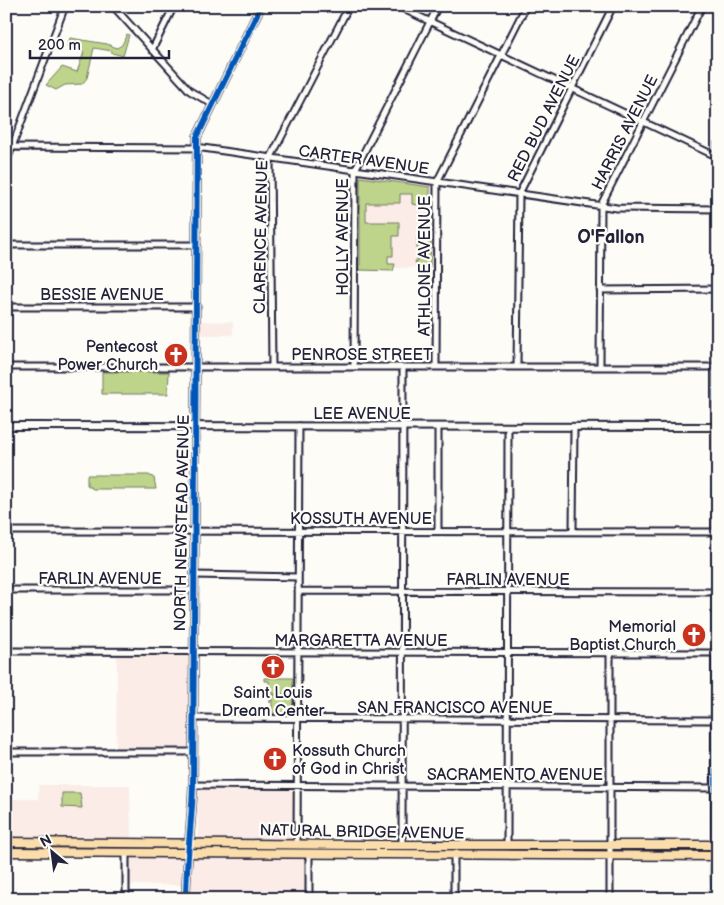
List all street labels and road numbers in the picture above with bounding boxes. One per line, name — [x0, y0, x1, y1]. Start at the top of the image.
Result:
street label: RED BUD AVENUE — [504, 52, 585, 185]
street label: HARRIS AVENUE — [588, 72, 662, 193]
street label: CARTER AVENUE — [297, 142, 430, 179]
street label: CLARENCE AVENUE — [251, 160, 272, 314]
street label: HOLLY AVENUE — [334, 178, 353, 296]
street label: ATHLONE AVENUE — [416, 196, 435, 336]
street label: BESSIE AVENUE — [40, 286, 164, 305]
street label: PENROSE STREET — [291, 346, 433, 365]
street label: LEE AVENUE — [313, 405, 411, 424]
street label: NORTH NEWSTEAD AVENUE — [171, 414, 194, 632]
street label: KOSSUTH AVENUE — [290, 510, 432, 529]
street label: FARLIN AVENUE — [38, 570, 162, 589]
street label: FARLIN AVENUE — [446, 571, 570, 590]
street label: MARGARETTA AVENUE — [274, 632, 448, 651]
street label: SAN FRANCISCO AVENUE — [357, 699, 553, 718]
street label: SACRAMENTO AVENUE — [427, 766, 603, 785]
street label: NATURAL BRIDGE AVENUE — [259, 821, 465, 844]

